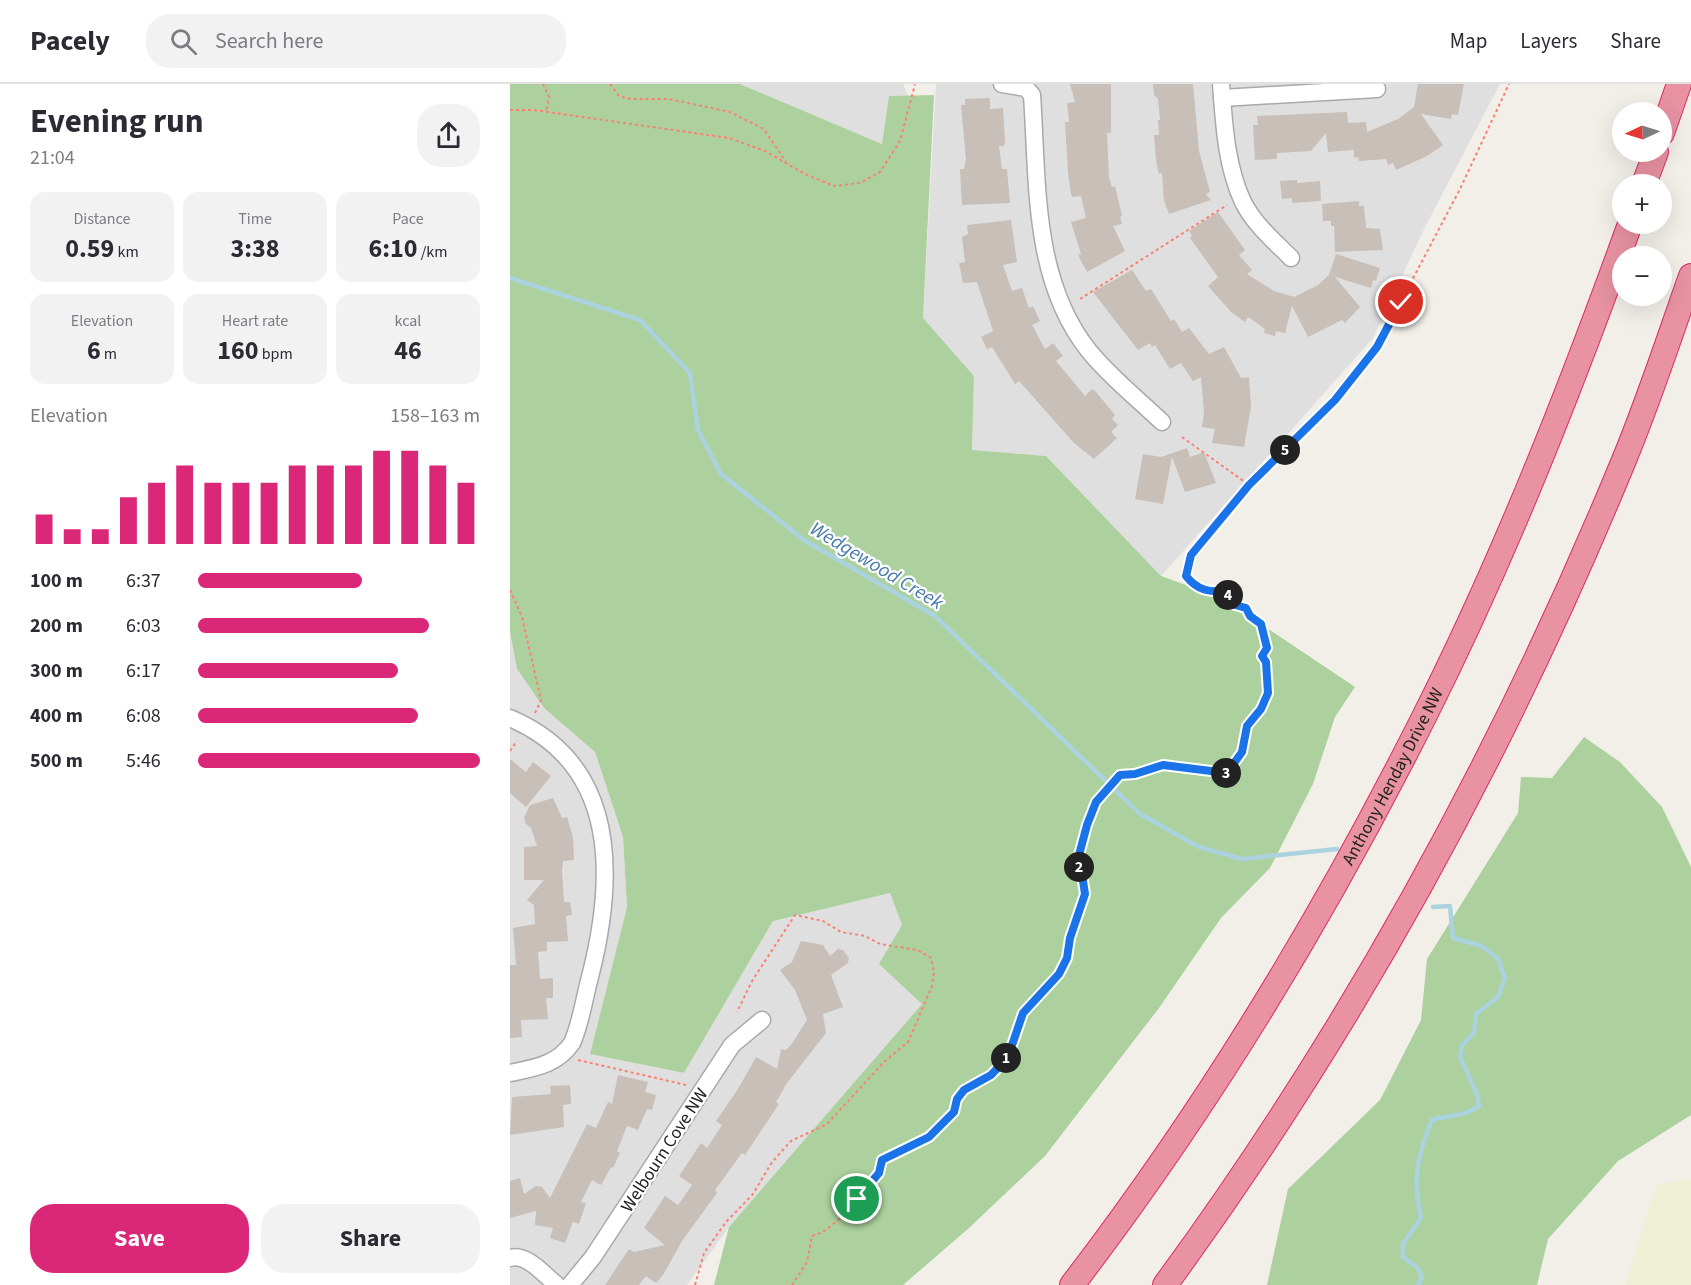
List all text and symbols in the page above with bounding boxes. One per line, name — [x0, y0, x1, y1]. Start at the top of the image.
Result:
search box — [146, 14, 566, 68]
text: Pacely — [30, 21, 110, 61]
icon: search — [167, 25, 200, 58]
text: Search here — [215, 25, 323, 57]
text: Map — [1450, 26, 1487, 56]
text: Layers — [1520, 26, 1577, 56]
text: Share — [1610, 26, 1661, 56]
text: Evening run — [30, 98, 204, 145]
north arrow — [1612, 102, 1672, 162]
map controls — [1612, 102, 1672, 306]
button: share — [417, 104, 480, 167]
text: 21:04 — [30, 144, 75, 172]
button: + — [1612, 174, 1672, 234]
text: Distance — [74, 208, 130, 230]
text: Time — [238, 208, 272, 230]
text: Pace — [392, 208, 424, 230]
text: 0.59 — [65, 230, 114, 267]
text: 3:38 — [231, 230, 279, 267]
text: 6:10 — [369, 230, 418, 267]
text: km — [114, 241, 139, 263]
text: /km — [418, 241, 447, 263]
button: − — [1612, 246, 1672, 306]
pin — [1375, 276, 1426, 327]
icon: check — [1384, 285, 1417, 318]
text: Elevation — [71, 310, 133, 332]
text: Heart rate — [222, 310, 288, 332]
text: kcal — [395, 310, 421, 332]
text: 6 — [87, 332, 101, 369]
text: 160 — [217, 332, 258, 369]
text: 46 — [394, 332, 422, 369]
text: m — [101, 343, 117, 365]
text: bpm — [258, 343, 293, 365]
text: Elevation — [30, 402, 108, 430]
text: 158–163 m — [390, 402, 480, 430]
pin: 5 — [1270, 435, 1300, 465]
text: 5 — [1281, 439, 1289, 461]
water label: Wedgewood Creek — [805, 515, 949, 617]
text: 100 m — [30, 567, 83, 595]
text: 6:37 — [126, 567, 161, 595]
pin: 4 — [1213, 580, 1243, 610]
text: 4 — [1224, 584, 1232, 606]
text: 200 m — [30, 612, 83, 640]
text: 6:03 — [126, 612, 161, 640]
text: 300 m — [30, 657, 83, 685]
text: 6:17 — [126, 657, 161, 685]
street label: Anthony Henday Drive NW — [1336, 684, 1450, 870]
text: 400 m — [30, 702, 83, 730]
text: 6:08 — [126, 702, 161, 730]
text: 500 m — [30, 747, 83, 775]
text: 5:46 — [126, 747, 161, 775]
pin: 3 — [1211, 758, 1241, 788]
text: 3 — [1222, 762, 1230, 784]
pin: 2 — [1064, 852, 1094, 882]
text: 2 — [1075, 856, 1083, 878]
pin: 1 — [991, 1043, 1021, 1073]
text: 1 — [1002, 1047, 1010, 1069]
street label: Welbourn Cove NW — [615, 1083, 714, 1217]
pin — [831, 1173, 882, 1224]
icon: arrive — [840, 1182, 873, 1215]
button: Save — [30, 1204, 249, 1273]
button: Share — [261, 1204, 480, 1273]

